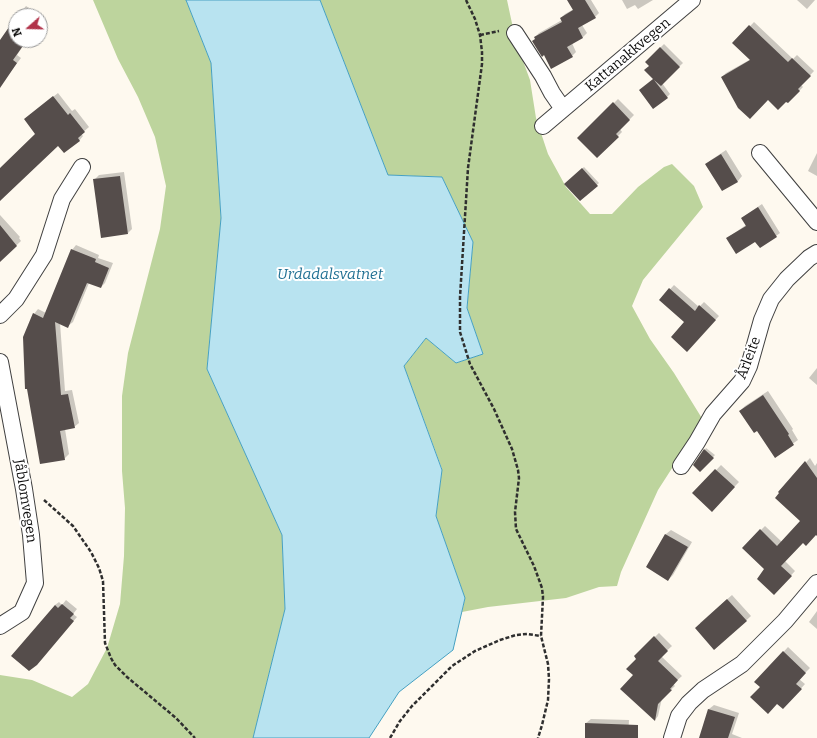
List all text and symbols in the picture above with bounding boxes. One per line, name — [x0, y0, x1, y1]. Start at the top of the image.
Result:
north arrow — [8, 8, 48, 48]
street label: Kattanakkvegen — [582, 15, 674, 95]
text: N — [10, 26, 25, 38]
water label: Urdadalsvatnet — [277, 266, 383, 284]
street label: Årleite — [733, 334, 765, 382]
street label: Jåblomvegen — [10, 458, 40, 544]

